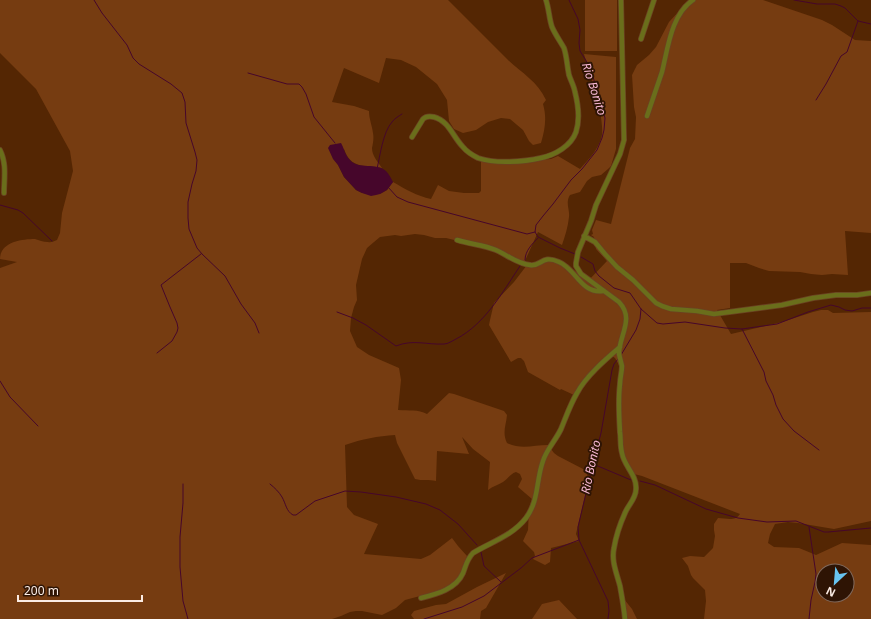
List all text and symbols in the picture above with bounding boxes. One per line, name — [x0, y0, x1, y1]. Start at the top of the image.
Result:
water label: Rio Bonito — [578, 60, 611, 118]
water label: Rio Bonito — [577, 438, 605, 495]
north arrow — [815, 563, 855, 603]
scale bar — [18, 577, 142, 603]
text: 200 m — [24, 582, 59, 599]
text: N — [823, 584, 838, 601]

